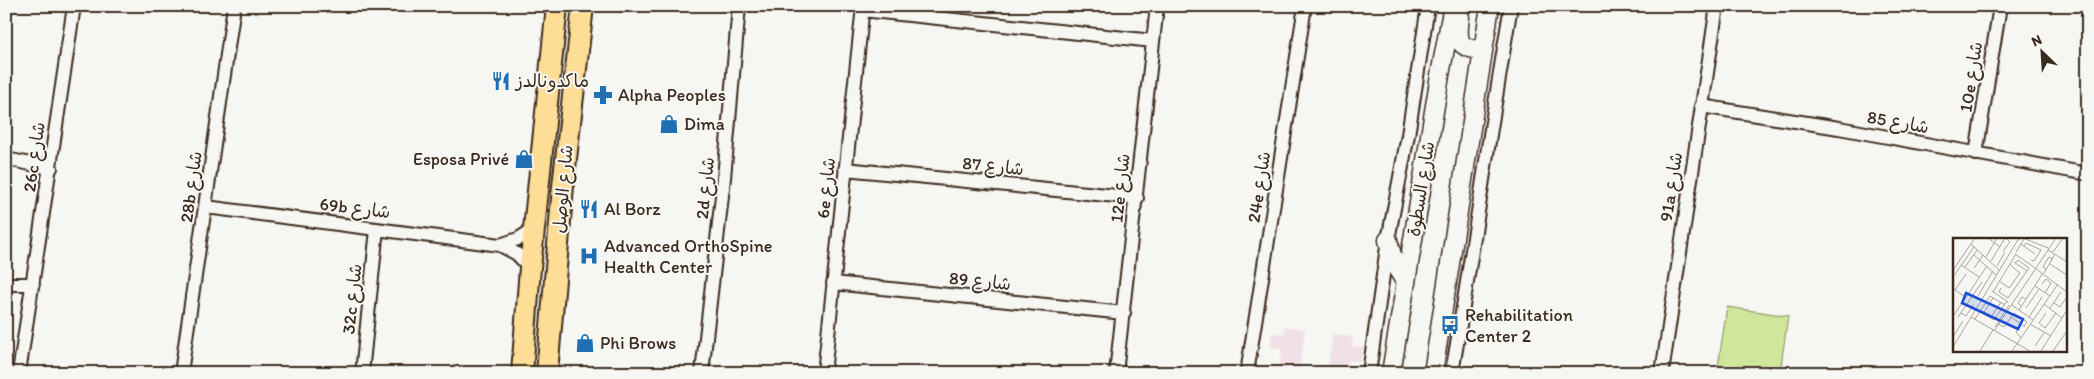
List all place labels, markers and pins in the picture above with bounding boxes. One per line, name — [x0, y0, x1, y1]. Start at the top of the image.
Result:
restaurant icon: ماكدونالدز — [490, 70, 512, 92]
place label: ماكدونالدز — [514, 70, 589, 92]
pharmacy icon: Alpha Peoples — [592, 84, 614, 106]
place label: Alpha Peoples — [618, 84, 726, 106]
shop icon: Dima — [658, 113, 680, 135]
place label: Dima — [684, 113, 725, 135]
place label: Esposa Privé — [413, 148, 509, 170]
shop icon: Esposa Privé — [513, 148, 535, 170]
restaurant icon: Al Borz — [578, 198, 600, 220]
place label: Al Borz — [604, 198, 661, 220]
place label: Advanced OrthoSpine Health Center — [604, 235, 773, 278]
hospital icon: Advanced OrthoSpine Health Center — [578, 245, 600, 267]
place label: Rehabilitation Center 2 — [1465, 304, 1573, 347]
bus stop icon: Rehabilitation Center 2 — [1439, 314, 1461, 336]
shop icon: Phi Brows — [574, 332, 596, 354]
place label: Phi Brows — [600, 332, 676, 354]

